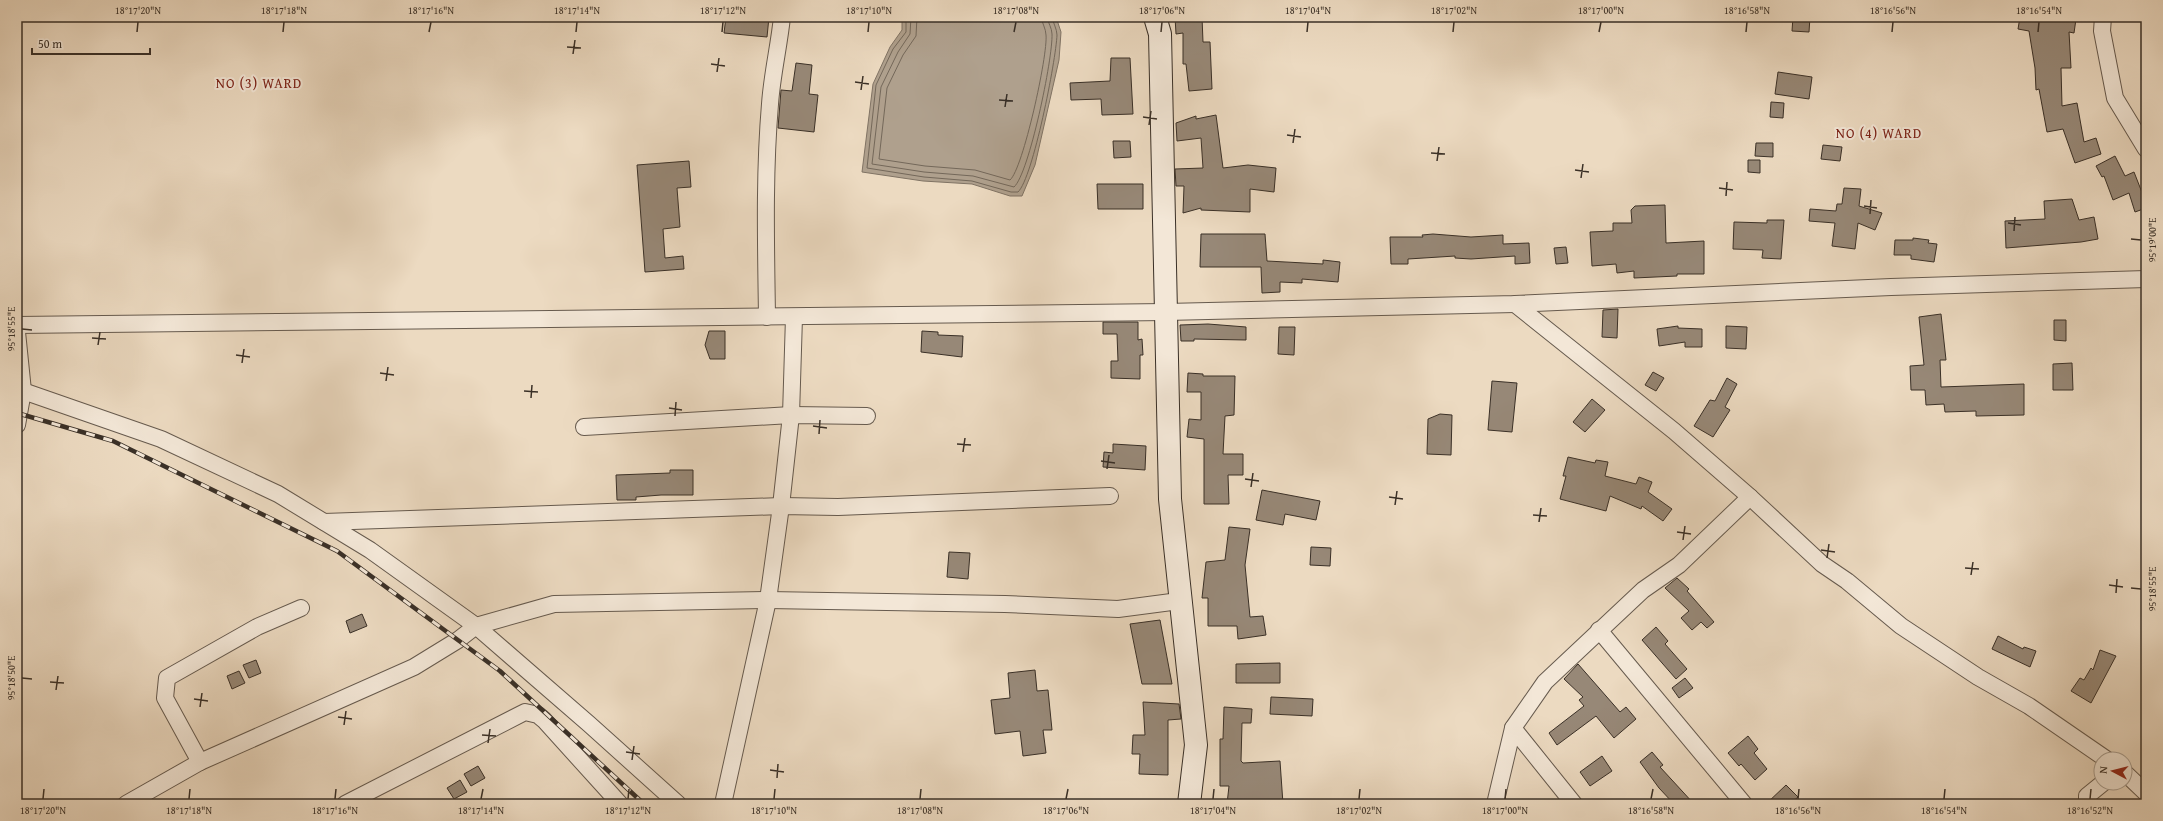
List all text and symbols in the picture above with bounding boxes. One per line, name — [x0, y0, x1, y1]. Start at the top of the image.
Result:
text: 18°17'20"N — [115, 3, 161, 18]
text: 18°17'18"N — [261, 3, 307, 18]
text: 18°17'16"N — [408, 3, 454, 18]
text: 18°17'14"N — [554, 3, 600, 18]
text: 18°17'12"N — [700, 3, 746, 18]
text: 18°17'10"N — [846, 3, 892, 18]
text: 18°17'08"N — [993, 3, 1039, 18]
text: 18°17'06"N — [1139, 3, 1185, 18]
text: 18°17'04"N — [1285, 3, 1331, 18]
text: 18°17'02"N — [1431, 3, 1477, 18]
text: 18°17'00"N — [1578, 3, 1624, 18]
text: 18°16'58"N — [1724, 3, 1770, 18]
text: 18°16'56"N — [1870, 3, 1916, 18]
text: 18°16'54"N — [2016, 3, 2062, 18]
scale bar — [32, 30, 150, 56]
text: 50 m — [38, 35, 62, 52]
district label: NO (3) WARD — [216, 73, 302, 93]
district label: NO (4) WARD — [1836, 123, 1922, 143]
text: 95°19'00"E — [2145, 218, 2160, 262]
text: 95°18'55"E — [4, 307, 19, 351]
text: 95°18'55"E — [2145, 567, 2160, 611]
text: 95°18'50"E — [4, 656, 19, 700]
north arrow — [2093, 751, 2133, 791]
text: N — [2095, 765, 2112, 774]
text: 18°17'20"N — [20, 803, 66, 818]
text: 18°17'18"N — [166, 803, 212, 818]
text: 18°17'16"N — [312, 803, 358, 818]
text: 18°17'14"N — [458, 803, 504, 818]
text: 18°17'12"N — [605, 803, 651, 818]
text: 18°17'10"N — [751, 803, 797, 818]
text: 18°17'08"N — [897, 803, 943, 818]
text: 18°17'06"N — [1043, 803, 1089, 818]
text: 18°17'04"N — [1190, 803, 1236, 818]
text: 18°17'02"N — [1336, 803, 1382, 818]
text: 18°17'00"N — [1482, 803, 1528, 818]
text: 18°16'58"N — [1628, 803, 1674, 818]
text: 18°16'56"N — [1775, 803, 1821, 818]
text: 18°16'54"N — [1921, 803, 1967, 818]
text: 18°16'52"N — [2067, 803, 2113, 818]

